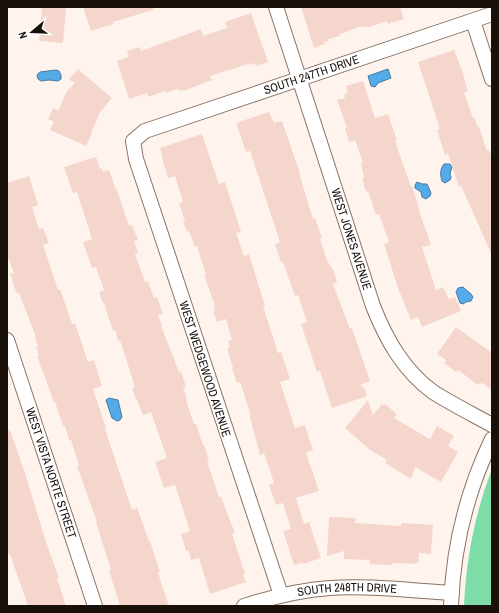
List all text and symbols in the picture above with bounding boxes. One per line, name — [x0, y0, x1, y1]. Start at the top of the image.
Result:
north arrow — [12, 12, 52, 52]
text: N — [15, 30, 30, 41]
street label: SOUTH 247TH DRIVE — [262, 51, 361, 98]
street label: WEST JONES AVENUE — [327, 186, 375, 292]
street label: WEST WEDGEWOOD AVENUE — [175, 299, 235, 439]
street label: WEST VISTA NORTE STREET — [22, 405, 80, 540]
street label: SOUTH 248TH DRIVE — [296, 579, 397, 600]

